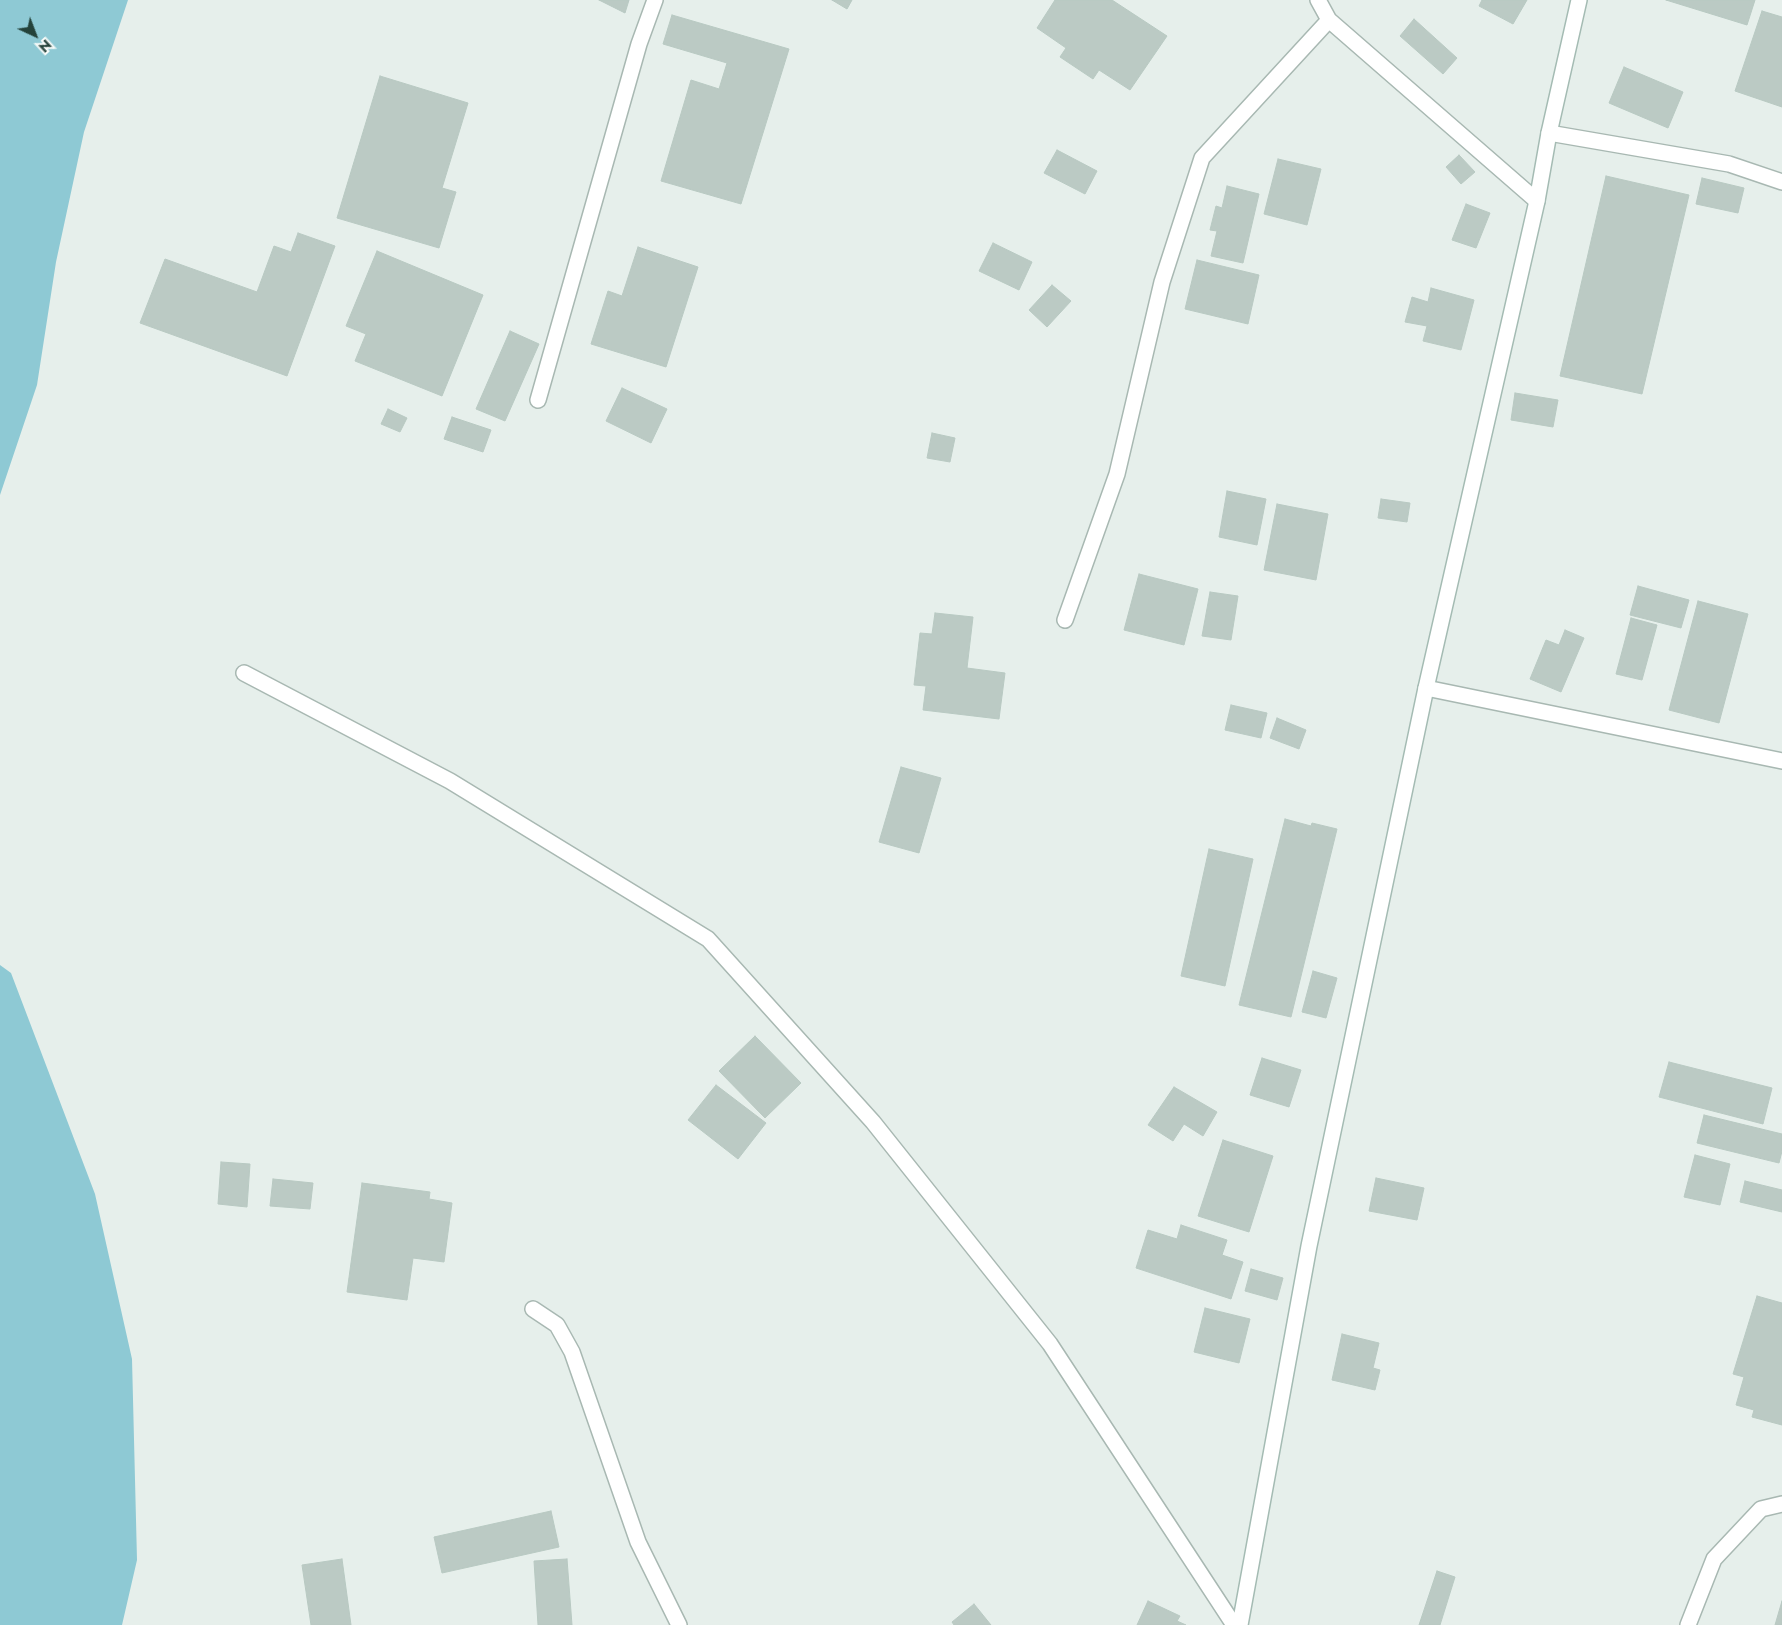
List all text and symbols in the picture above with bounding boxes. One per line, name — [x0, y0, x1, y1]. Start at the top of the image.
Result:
north arrow — [10, 10, 60, 60]
text: N — [34, 35, 56, 57]

